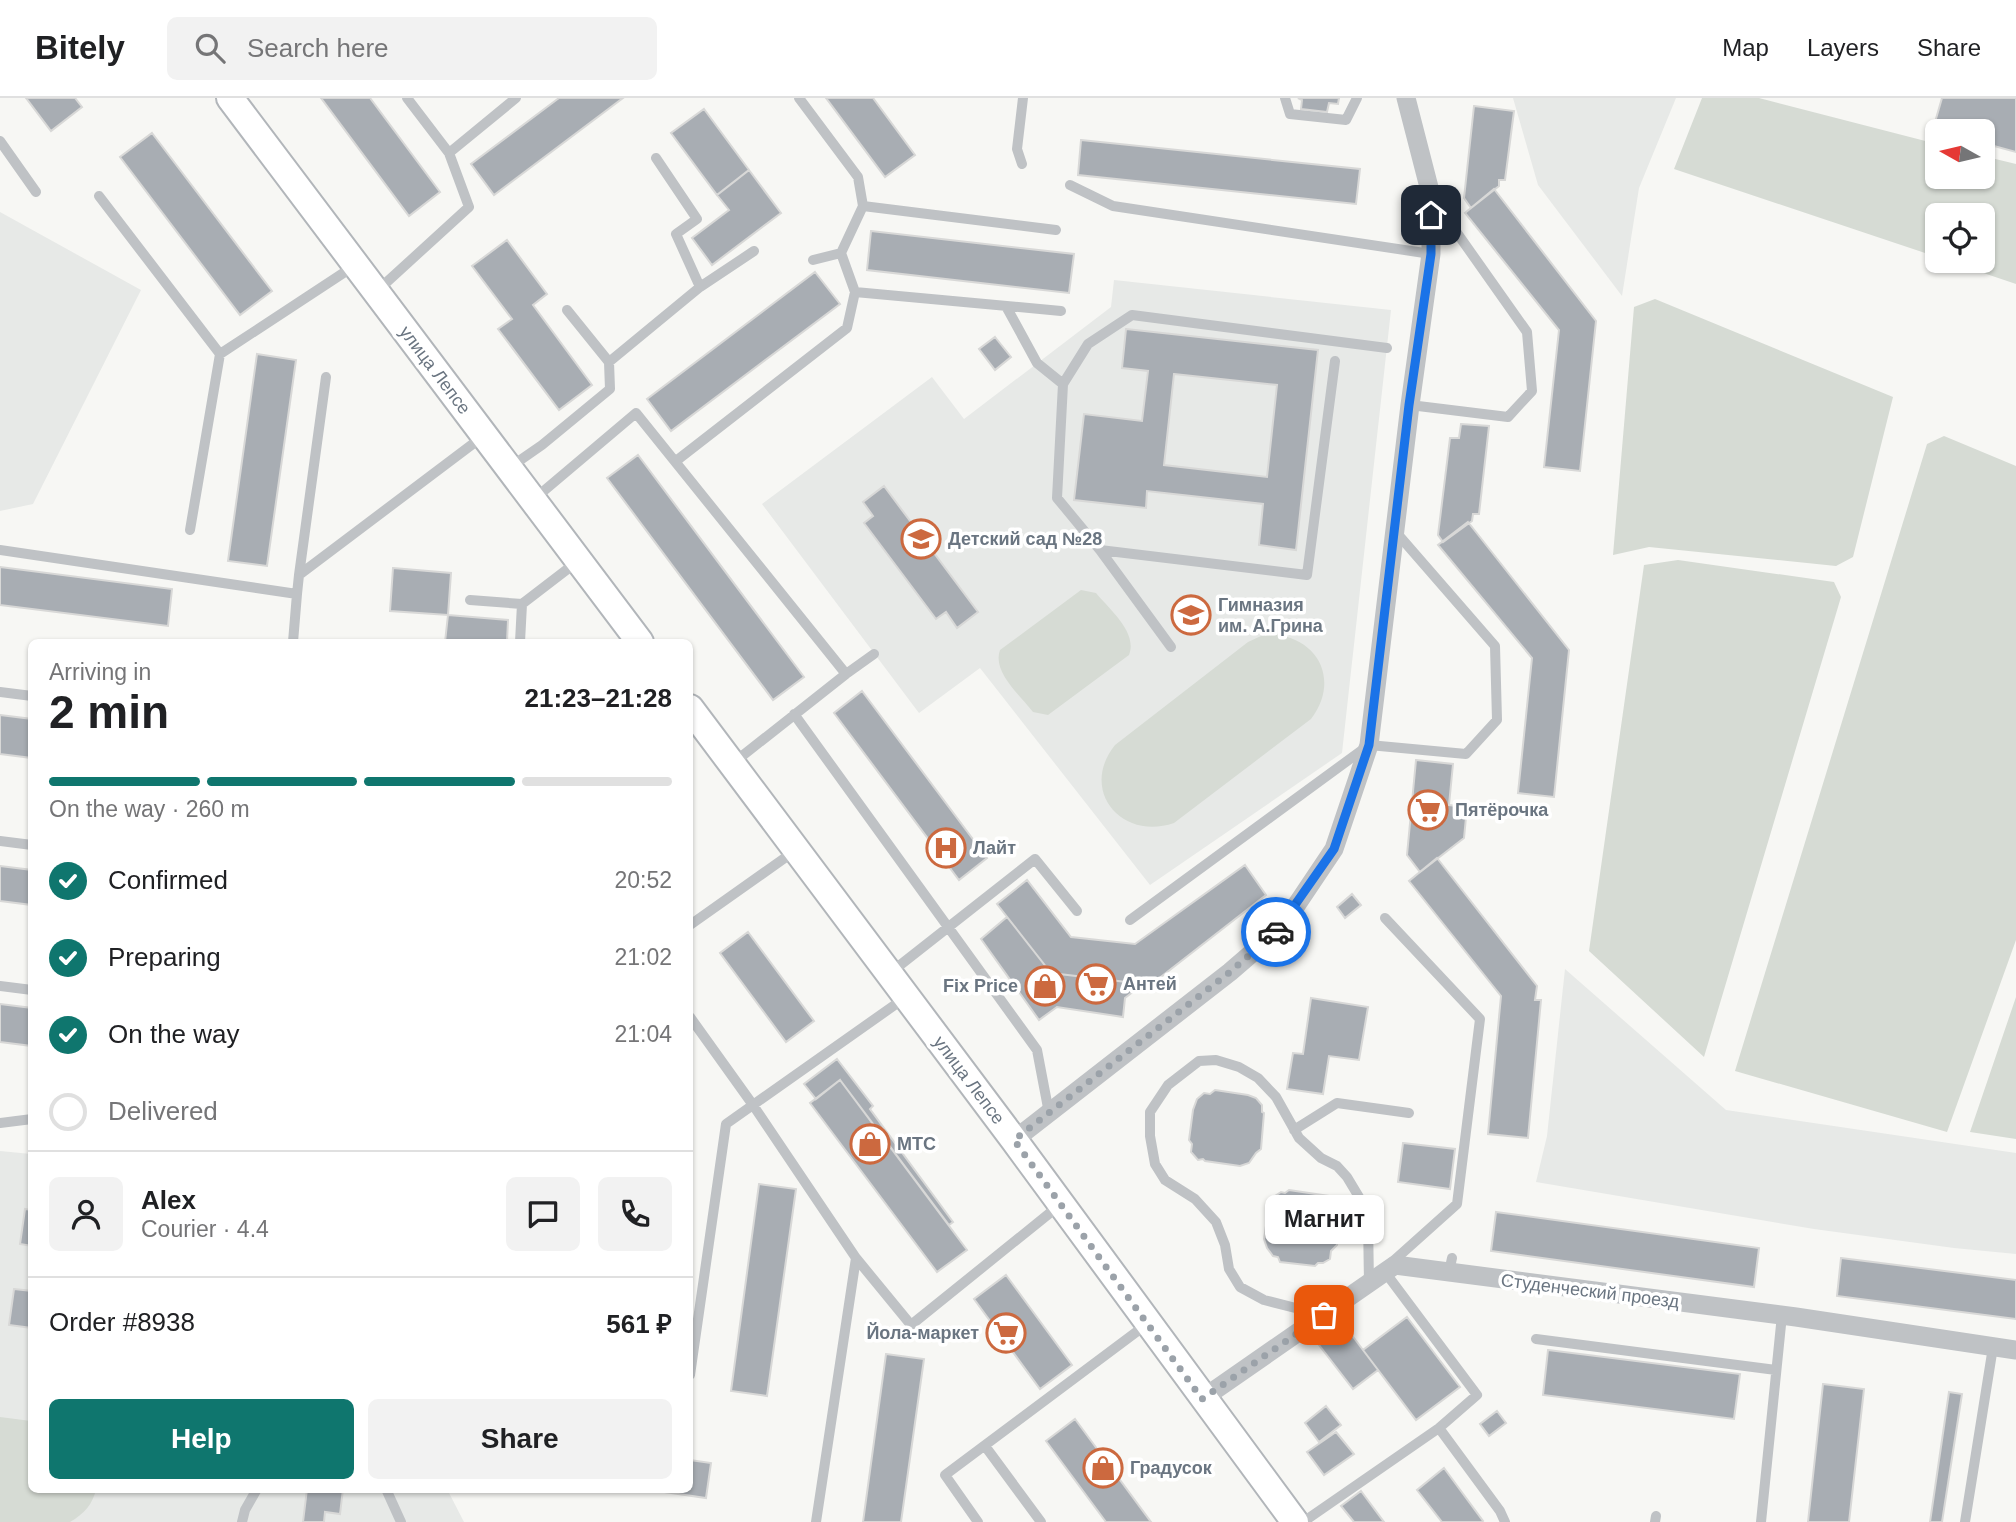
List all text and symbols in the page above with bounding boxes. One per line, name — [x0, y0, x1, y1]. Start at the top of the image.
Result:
search box — [167, 17, 657, 80]
text: Bitely — [35, 29, 125, 66]
icon: search — [191, 29, 229, 67]
text: Search here — [247, 33, 389, 63]
text: Map — [1722, 34, 1769, 61]
text: Layers — [1807, 34, 1879, 61]
text: Share — [1917, 34, 1981, 61]
north arrow — [1925, 119, 1995, 189]
map controls — [1925, 119, 1995, 273]
pin — [1401, 185, 1461, 245]
icon: home — [1412, 196, 1450, 234]
button: locate — [1925, 203, 1995, 273]
street label: улица Лепсе — [395, 322, 475, 418]
school or university icon: Детский сад №28 — [900, 518, 942, 560]
place label: Детский сад №28 — [948, 529, 1102, 549]
school or university icon: Гимназия им. А.Грина — [1170, 594, 1212, 636]
place label: Гимназия им. А.Грина — [1218, 595, 1324, 636]
text: Arriving in — [49, 659, 151, 685]
text: 21:23–21:28 — [525, 683, 672, 713]
text: 2 min — [49, 686, 169, 738]
supermarket icon: Пятёрочка — [1407, 789, 1449, 831]
text: On the way · 260 m — [49, 796, 250, 822]
place label: Пятёрочка — [1455, 800, 1549, 820]
hospital icon: Лайт — [925, 827, 967, 869]
place label: Лайт — [973, 838, 1016, 858]
icon: check — [49, 862, 87, 900]
text: Confirmed — [108, 865, 228, 895]
text: 20:52 — [614, 867, 672, 893]
courier — [1241, 897, 1311, 967]
icon: car — [1257, 913, 1295, 951]
icon: check — [49, 939, 87, 977]
text: Preparing — [108, 942, 221, 972]
text: 21:02 — [614, 944, 672, 970]
supermarket icon: Антей — [1075, 963, 1117, 1005]
shop icon: Fix Price — [1024, 965, 1066, 1007]
place label: Антей — [1123, 974, 1177, 994]
place label: Fix Price — [943, 976, 1018, 996]
icon: check — [49, 1016, 87, 1054]
text: On the way — [108, 1019, 240, 1049]
text: 21:04 — [614, 1021, 672, 1047]
street label: улица Лепсе — [929, 1032, 1009, 1128]
text: Delivered — [108, 1096, 218, 1126]
shop icon: МТС — [849, 1123, 891, 1165]
place label: МТС — [897, 1134, 936, 1154]
button: person — [49, 1177, 123, 1251]
button: chat — [506, 1177, 580, 1251]
button: phone — [598, 1177, 672, 1251]
text: Alex — [141, 1185, 196, 1215]
callout: Магнит — [1264, 1196, 1384, 1245]
text: Магнит — [1284, 1206, 1365, 1232]
text: Courier · 4.4 — [141, 1216, 269, 1242]
street label: Студенческий проезд — [1500, 1270, 1681, 1312]
pin — [1294, 1285, 1354, 1345]
icon: bag — [1305, 1296, 1343, 1334]
text: Order #8938 — [49, 1307, 195, 1337]
text: 561 ₽ — [606, 1309, 672, 1339]
supermarket icon: Йола-маркет — [985, 1312, 1027, 1354]
place label: Йола-маркет — [866, 1322, 979, 1343]
button: Help — [49, 1399, 354, 1479]
button: Share — [368, 1399, 672, 1479]
shop icon: Градусок — [1082, 1447, 1124, 1489]
place label: Градусок — [1130, 1458, 1213, 1478]

